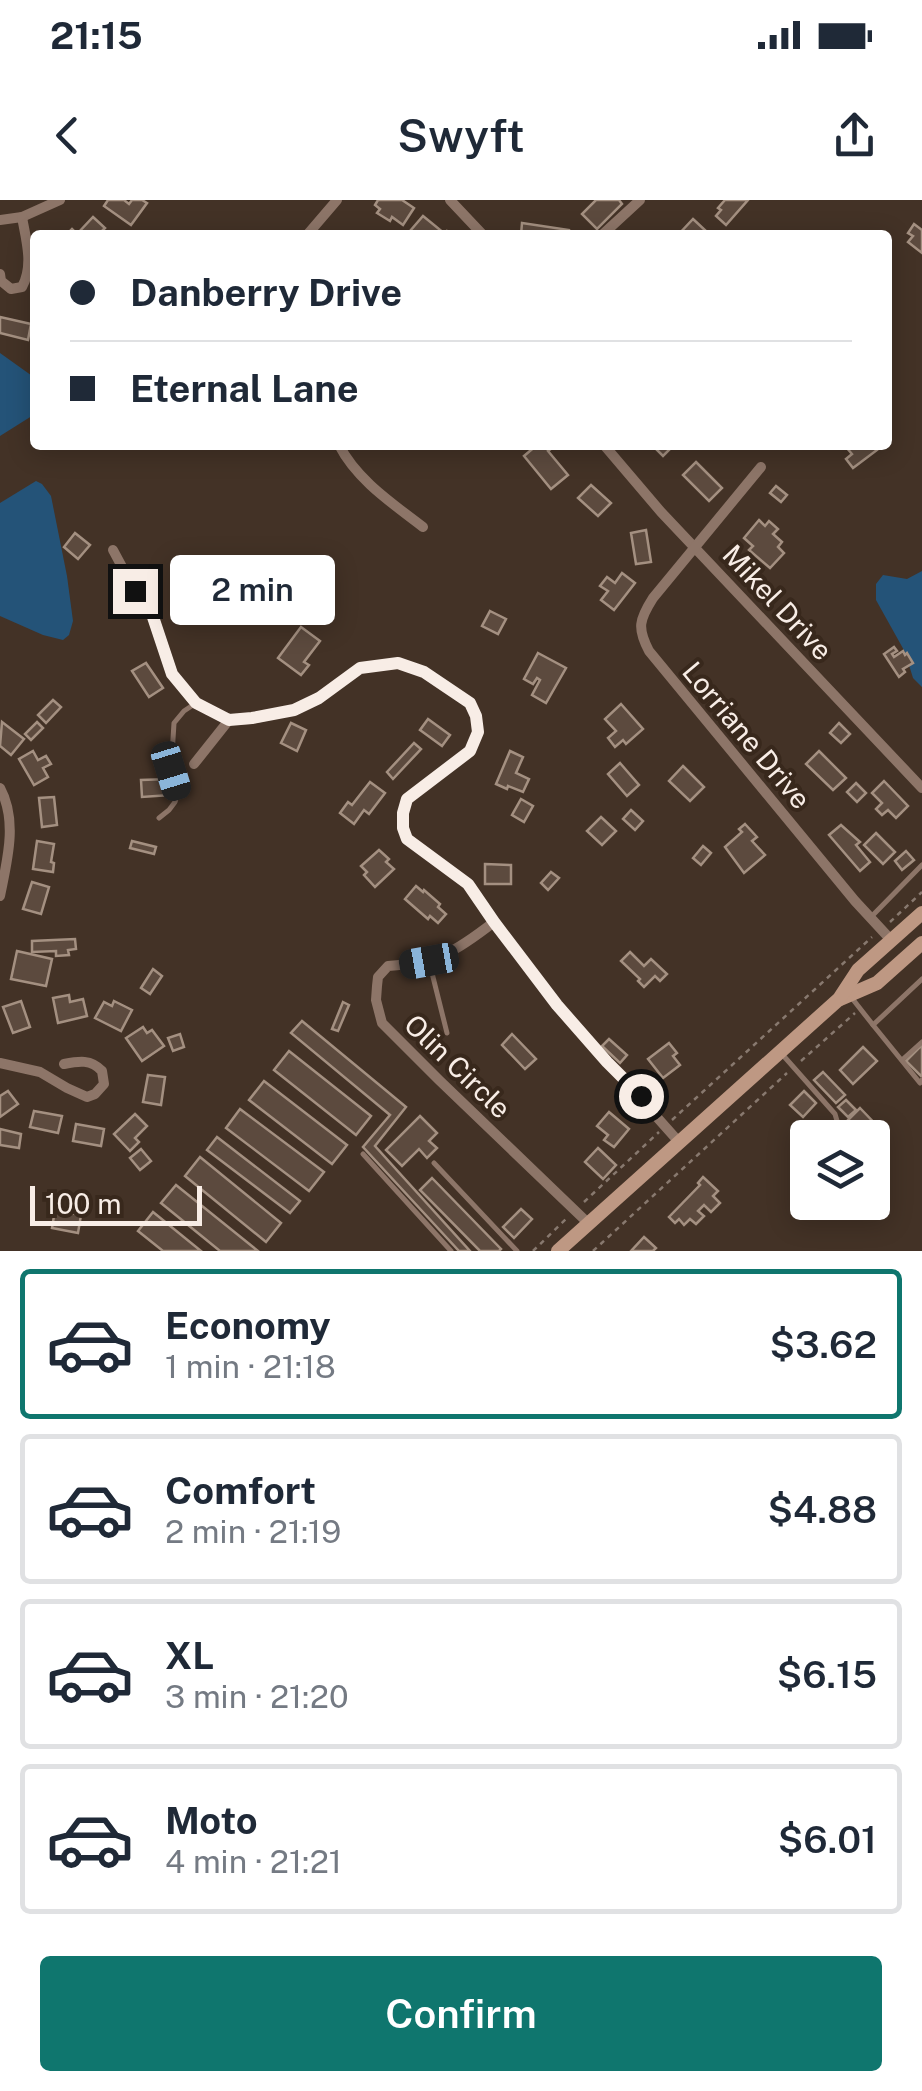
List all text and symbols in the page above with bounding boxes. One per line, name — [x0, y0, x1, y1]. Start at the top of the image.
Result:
text: 21:15 — [50, 13, 143, 58]
icon: back — [40, 108, 95, 163]
icon: share — [827, 108, 882, 163]
text: Swyft — [397, 109, 525, 162]
text: Danberry Drive — [130, 270, 402, 315]
text: Eternal Lane — [130, 366, 359, 411]
street label: Mikel Drive — [716, 538, 840, 666]
callout: 2 min — [170, 556, 335, 626]
route end — [113, 569, 158, 614]
text: 2 min — [211, 571, 294, 608]
street label: Lorriane Drive — [676, 655, 818, 815]
car — [148, 738, 194, 804]
car — [397, 941, 461, 981]
street label: Olin Circle — [398, 1007, 518, 1125]
route start — [619, 1074, 664, 1119]
map controls — [790, 1120, 890, 1220]
button: layers — [790, 1120, 890, 1220]
scale bar — [30, 1181, 202, 1226]
text: 100 m — [45, 1187, 122, 1220]
icon: car — [45, 1299, 135, 1389]
text: Economy — [165, 1303, 331, 1348]
text: $3.62 — [769, 1322, 877, 1367]
text: 1 min · 21:18 — [165, 1348, 336, 1385]
icon: car — [45, 1464, 135, 1554]
text: Comfort — [165, 1468, 316, 1513]
text: $4.88 — [768, 1487, 877, 1532]
text: 2 min · 21:19 — [165, 1513, 341, 1550]
icon: car — [45, 1629, 135, 1719]
text: XL — [165, 1633, 214, 1678]
text: $6.15 — [777, 1652, 877, 1697]
text: 3 min · 21:20 — [165, 1678, 349, 1715]
icon: car — [45, 1794, 135, 1884]
text: Moto — [165, 1798, 258, 1843]
text: $6.01 — [778, 1817, 877, 1862]
text: 4 min · 21:21 — [165, 1843, 342, 1880]
button: Confirm — [40, 1956, 882, 2071]

